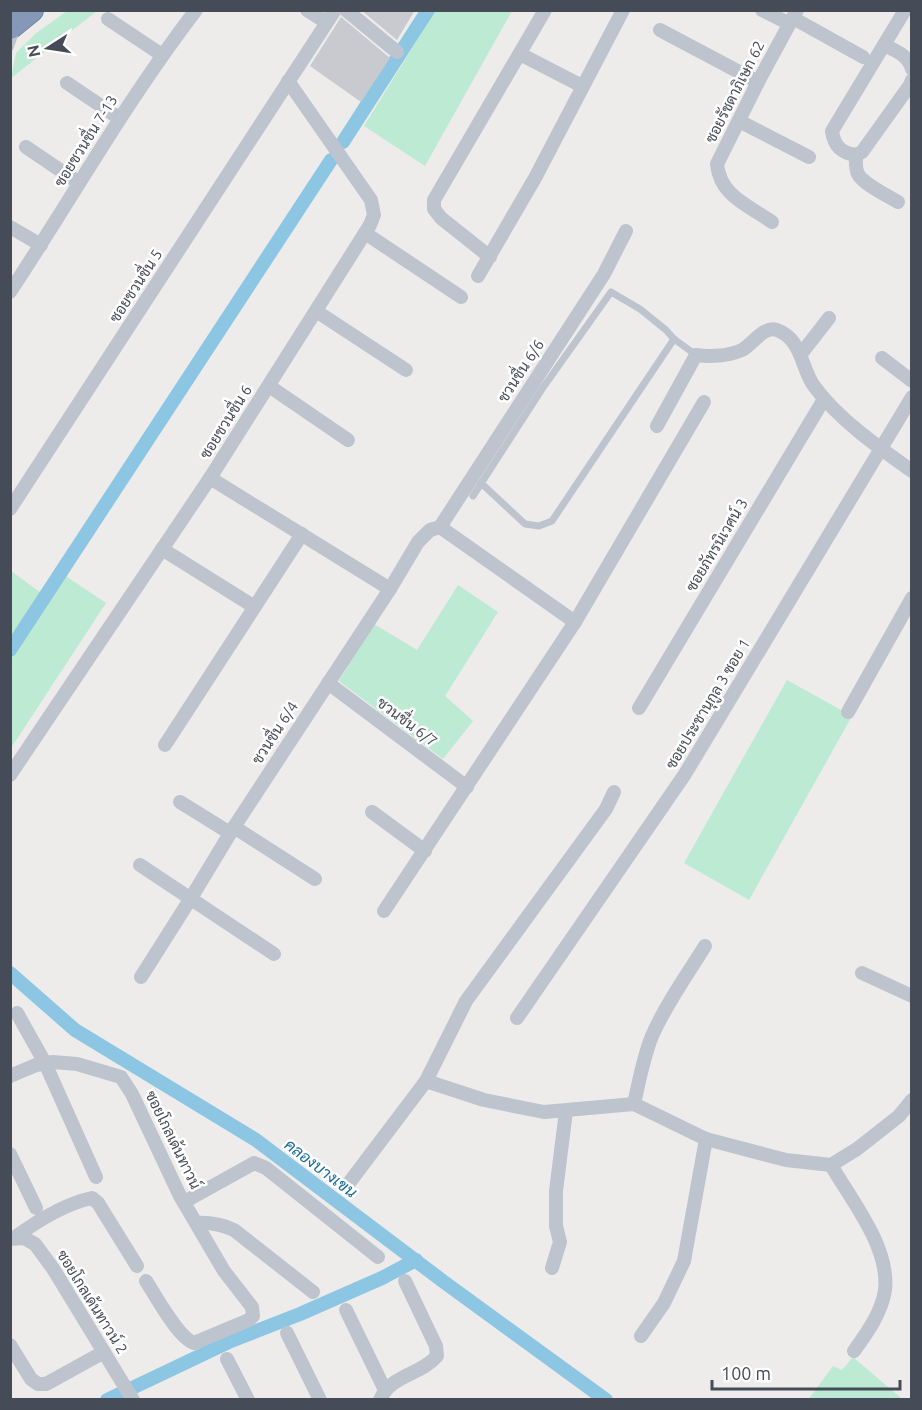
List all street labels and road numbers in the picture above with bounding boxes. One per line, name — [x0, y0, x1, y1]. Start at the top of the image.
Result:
street label: ซอยรัชดาภิเษก 62 — [702, 38, 768, 146]
street label: ซอยชวนชื่น 7-13 — [46, 89, 121, 190]
street label: ซอยชวนชื่น 5 — [101, 243, 165, 325]
street label: ชวนชื่น 6/6 — [489, 333, 547, 405]
street label: ซอยชวนชื่น 6 — [191, 379, 255, 462]
street label: ซอยภัทรนิเวศน์ 3 — [681, 495, 751, 594]
street label: ซอยประชานุกูล 3 ซอย 1 — [662, 636, 756, 773]
street label: ชวนชื่น 6/7 — [374, 689, 444, 750]
street label: ชวนชื่น 6/4 — [243, 695, 301, 767]
street label: ซอยโกลเด้นทาวน์ — [142, 1087, 205, 1192]
street label: ซอยโกลเด้นทาวน์ 2 — [54, 1246, 132, 1357]

